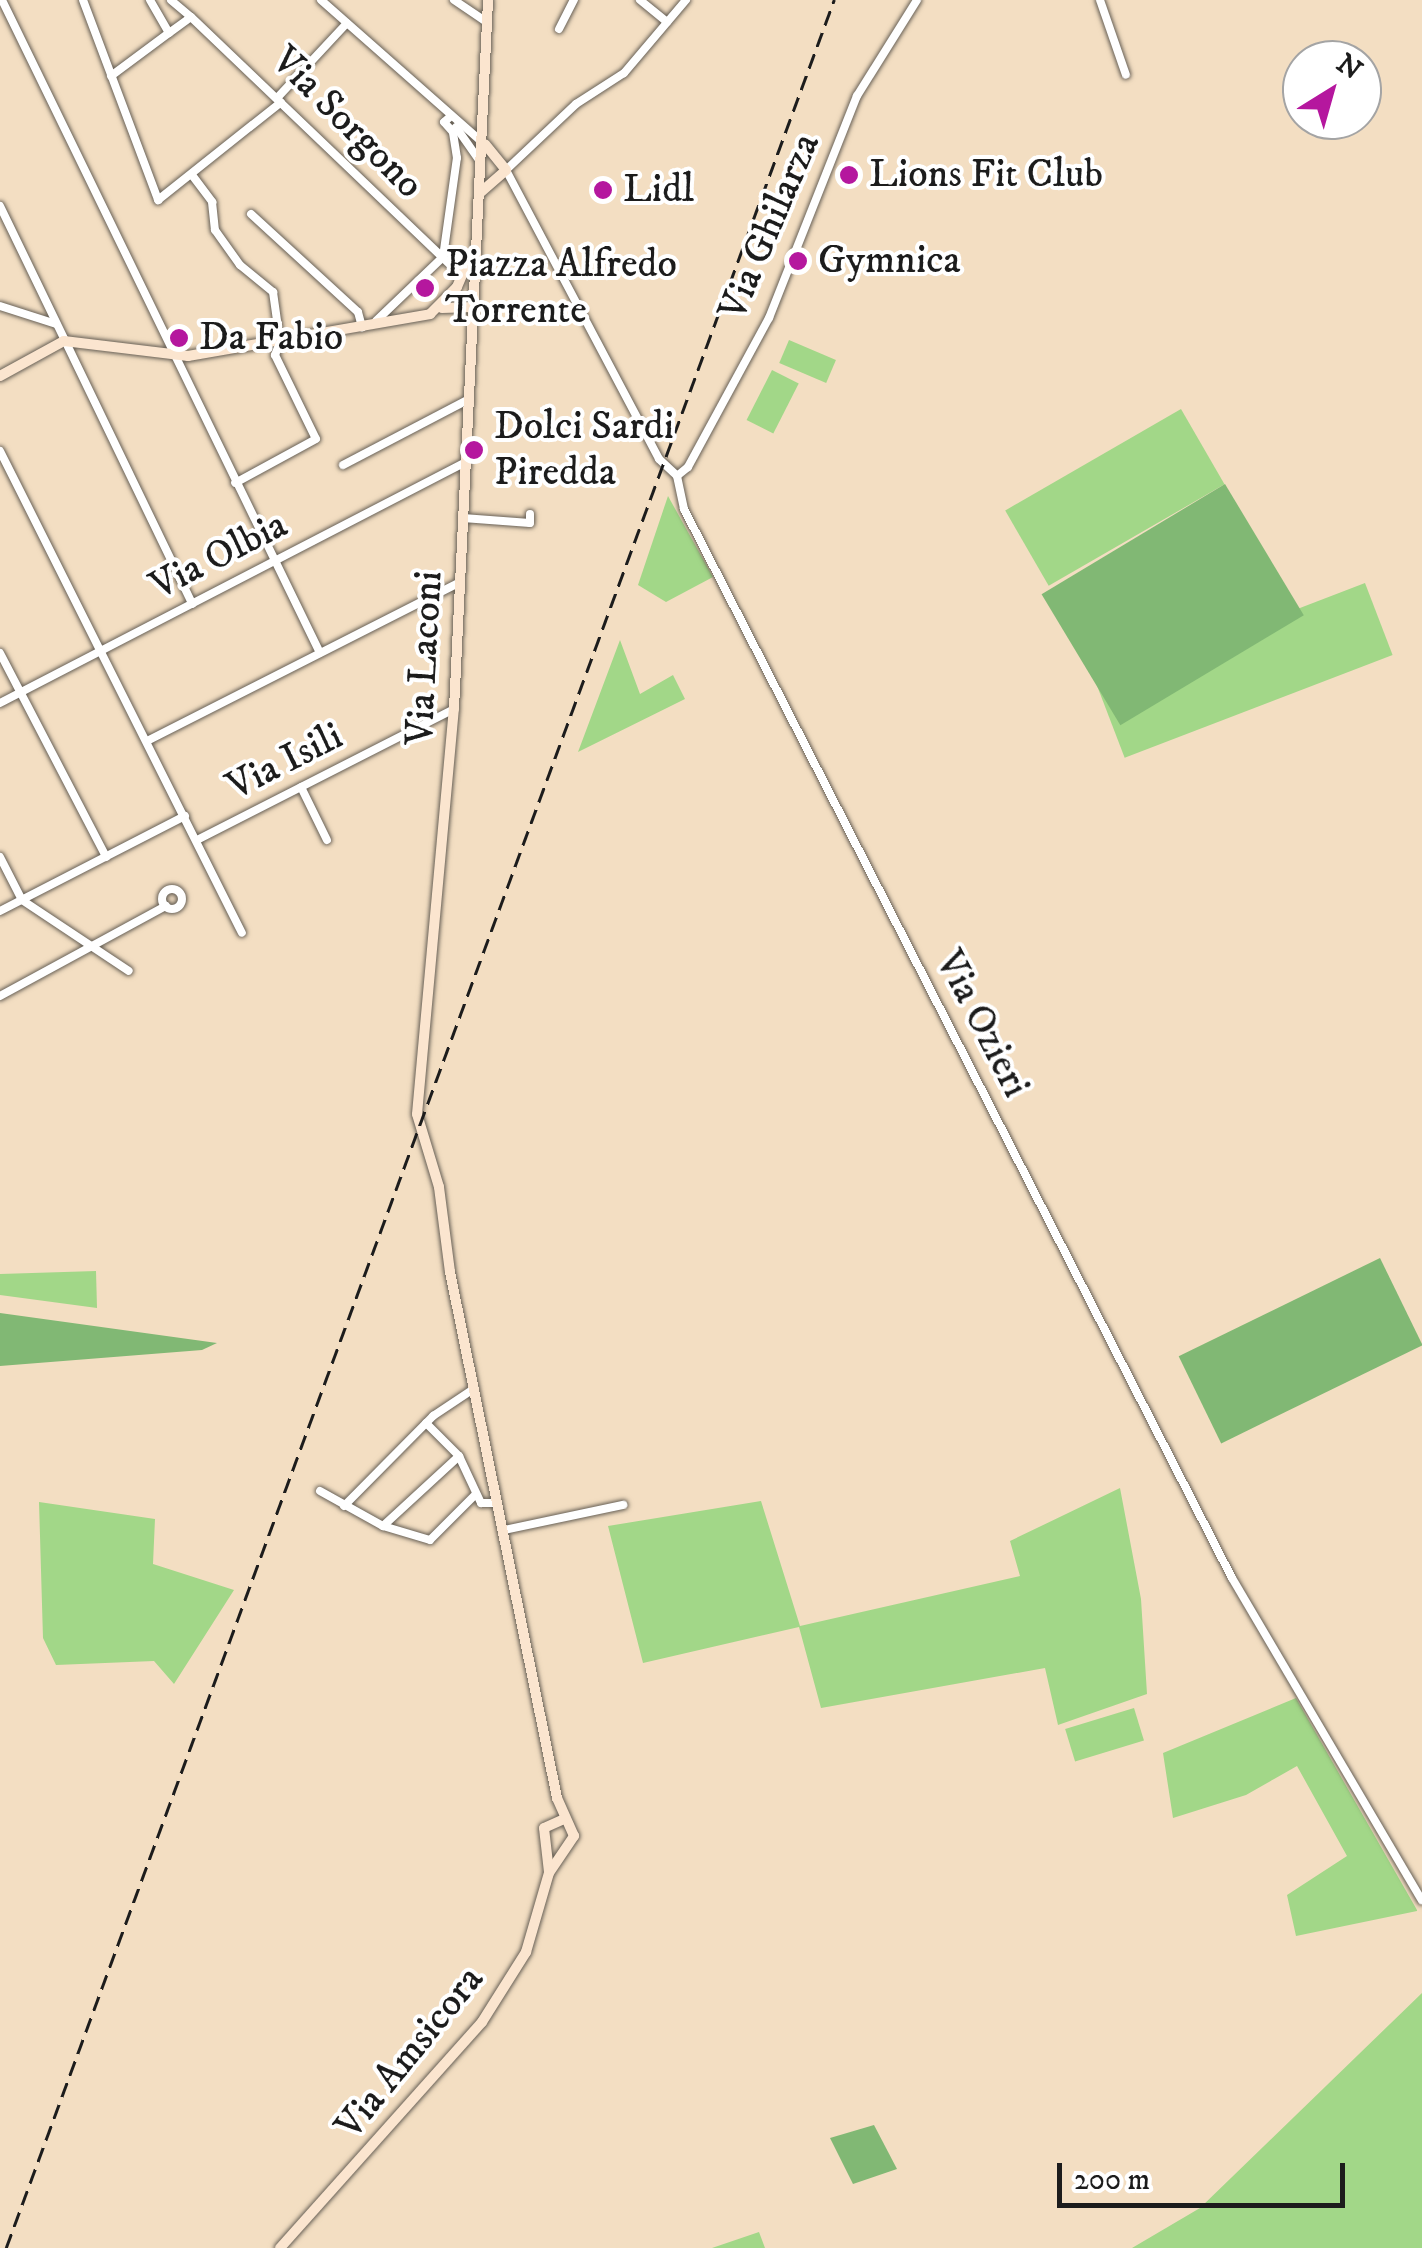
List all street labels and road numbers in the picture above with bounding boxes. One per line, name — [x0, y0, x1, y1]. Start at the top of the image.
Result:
street label: Via Sorgono — [261, 37, 433, 209]
street label: Via Ghilarza — [709, 126, 831, 328]
street label: Via Olbia — [143, 501, 295, 611]
street label: Via Laconi — [396, 570, 454, 746]
street label: Via Isili — [219, 713, 351, 811]
street label: Via Ozieri — [925, 942, 1039, 1106]
street label: Via Amsicora — [326, 1957, 494, 2149]

